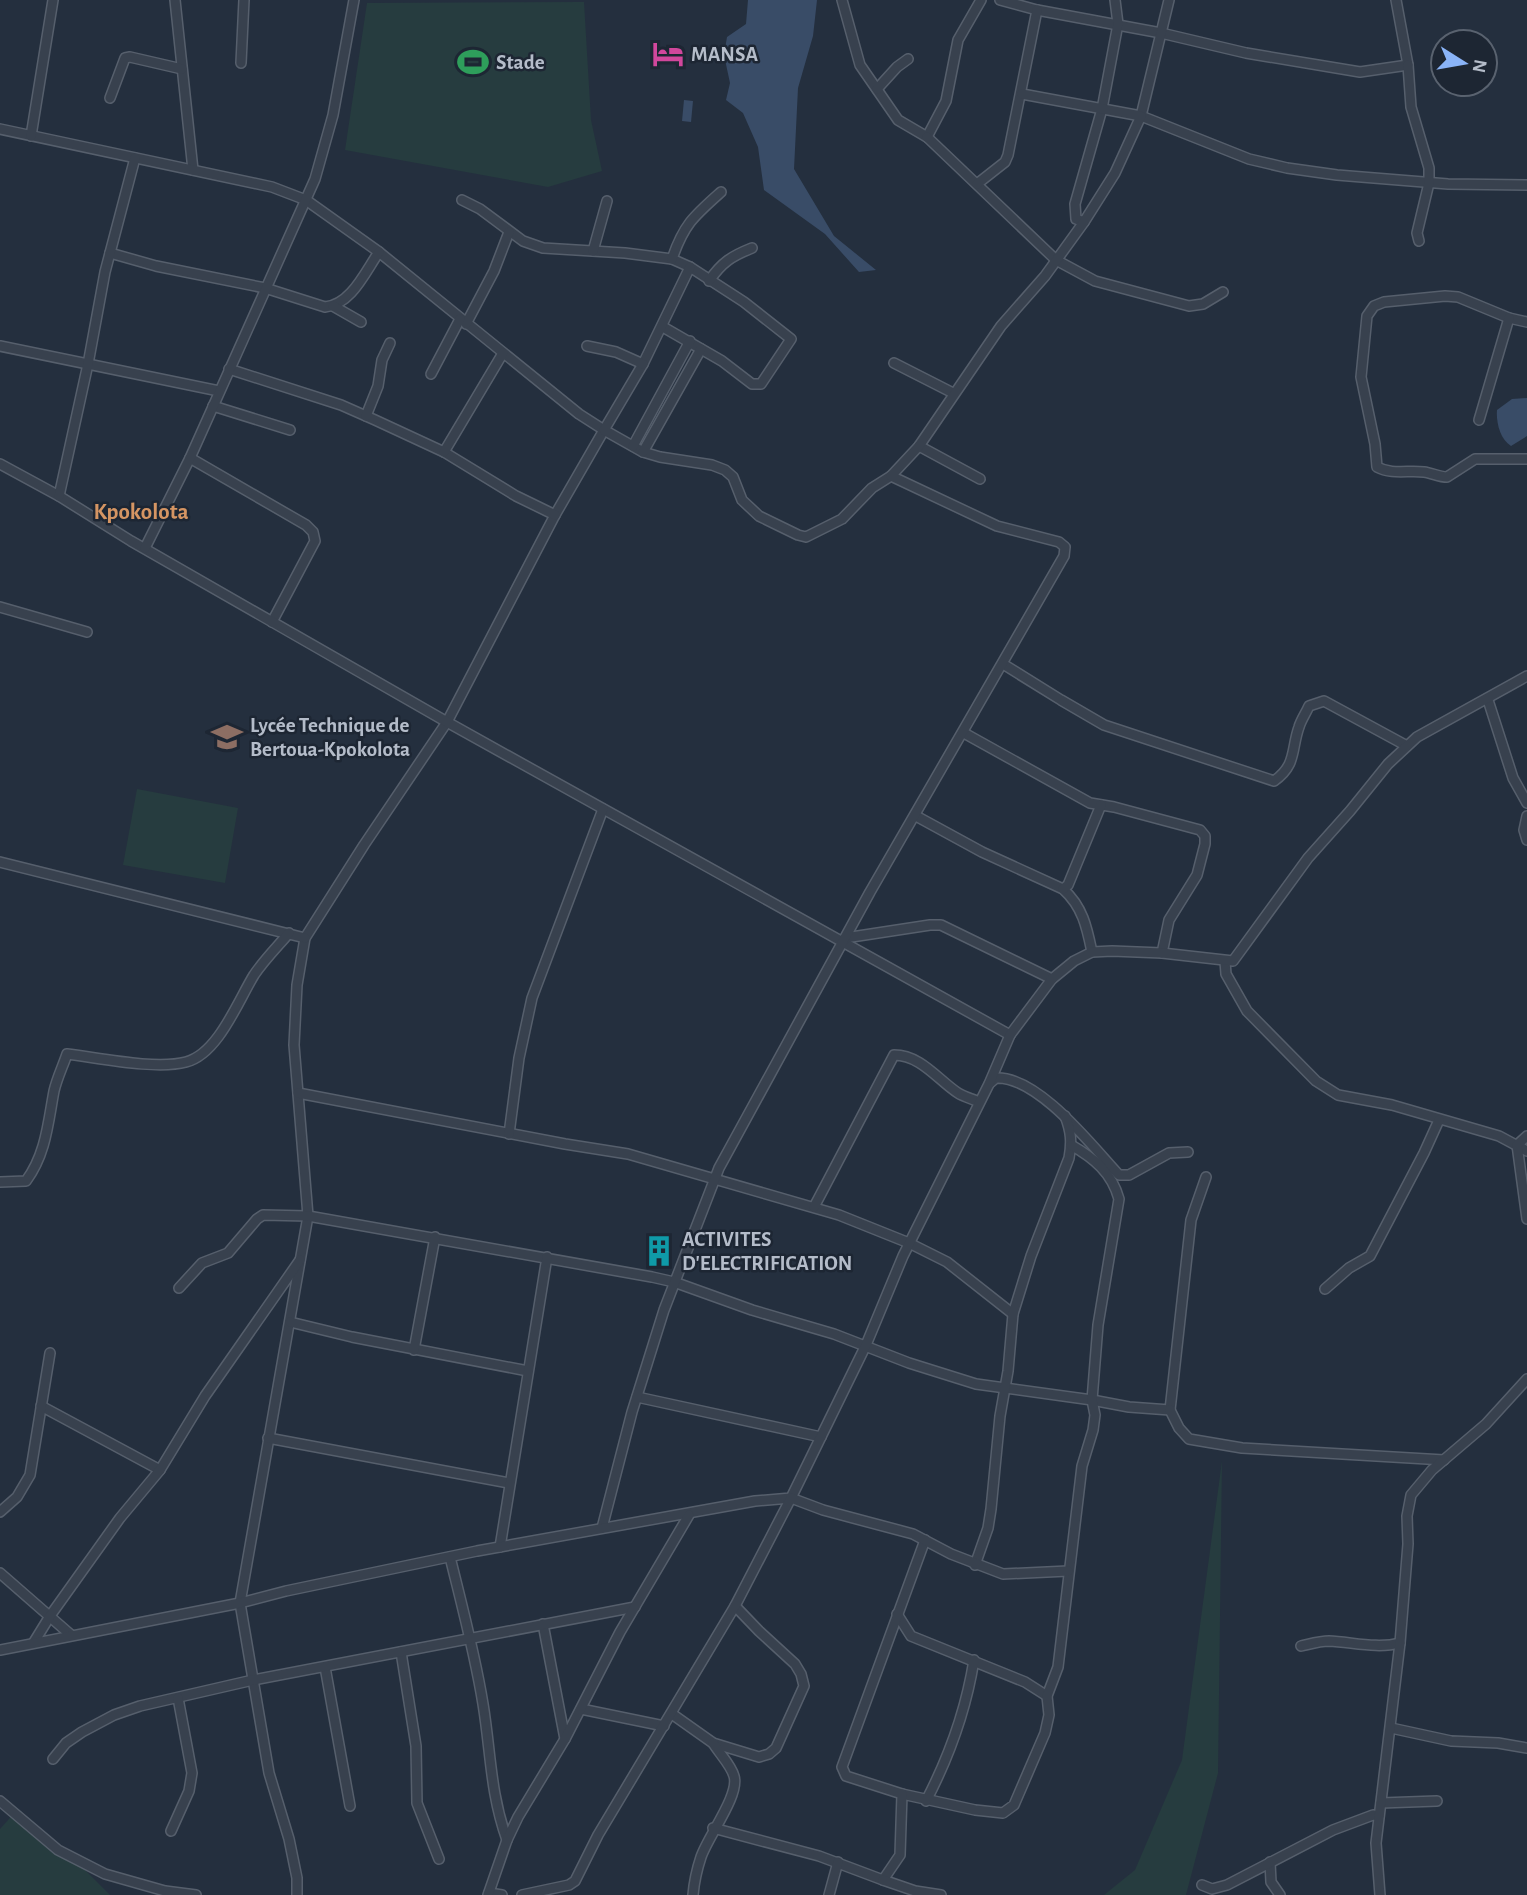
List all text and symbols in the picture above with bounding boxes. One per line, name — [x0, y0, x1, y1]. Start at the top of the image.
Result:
north arrow — [1429, 28, 1499, 98]
hotel icon: MANSA — [651, 37, 685, 71]
place label: MANSA — [691, 44, 758, 65]
sports icon: Stade — [456, 45, 490, 79]
place label: Stade — [496, 52, 545, 73]
text: N — [1469, 58, 1490, 74]
district label: Kpokolota — [94, 501, 188, 524]
place label: Lycée Technique de Bertoua-Kpokolota — [250, 715, 410, 760]
school or university icon: Lycée Technique de Bertoua-Kpokolota — [210, 720, 244, 754]
place label: ACTIVITES D'ELECTRIFICATION — [682, 1229, 852, 1274]
building icon: ACTIVITES D'ELECTRIFICATION — [642, 1234, 676, 1268]

